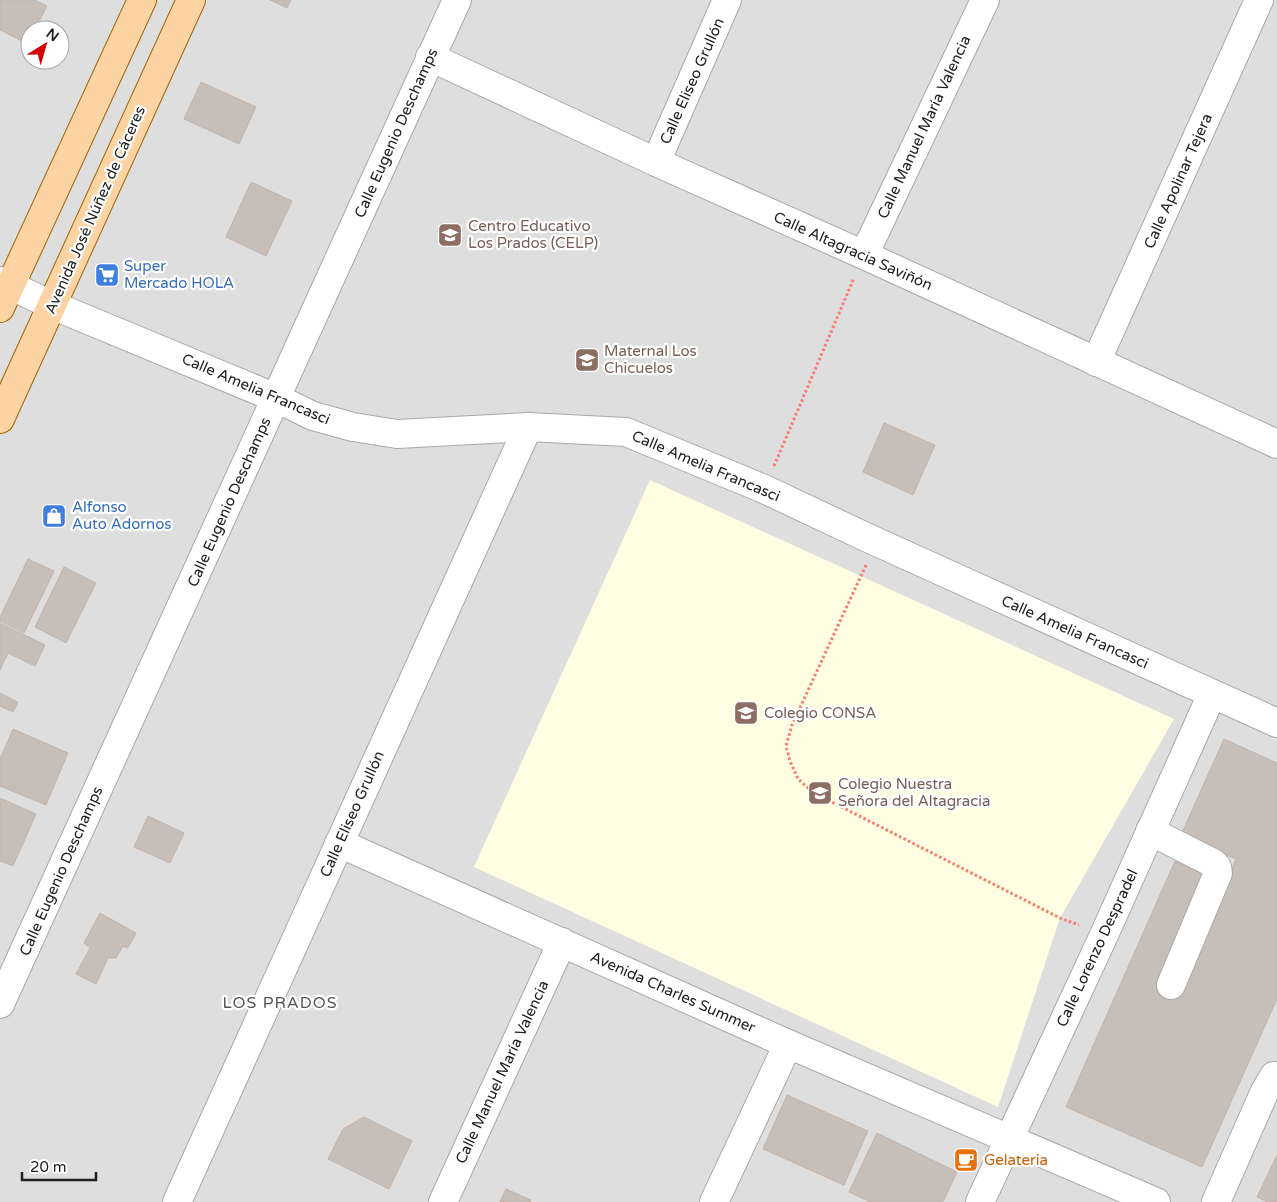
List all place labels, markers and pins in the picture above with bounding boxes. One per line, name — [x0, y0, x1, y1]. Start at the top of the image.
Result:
place label: Centro Educativo Los Prados (CELP) — [468, 217, 598, 252]
school or university icon: Centro Educativo Los Prados (CELP) — [437, 222, 463, 248]
place label: Super Mercado HOLA — [124, 257, 234, 292]
supermarket icon: Super Mercado HOLA — [94, 262, 120, 288]
place label: Maternal Los Chicuelos — [604, 342, 697, 377]
school or university icon: Maternal Los Chicuelos — [574, 347, 600, 373]
place label: Alfonso Auto Adornos — [72, 498, 172, 533]
shop icon: Alfonso Auto Adornos — [41, 503, 67, 529]
school or university icon: Colegio CONSA — [733, 700, 759, 726]
place label: Colegio CONSA — [764, 704, 877, 722]
place label: Colegio Nuestra Señora del Altagracia — [838, 775, 990, 810]
school or university icon: Colegio Nuestra Señora del Altagracia — [807, 780, 833, 806]
cafe icon: Gelateria — [953, 1147, 979, 1173]
place label: Gelateria — [984, 1151, 1048, 1169]

